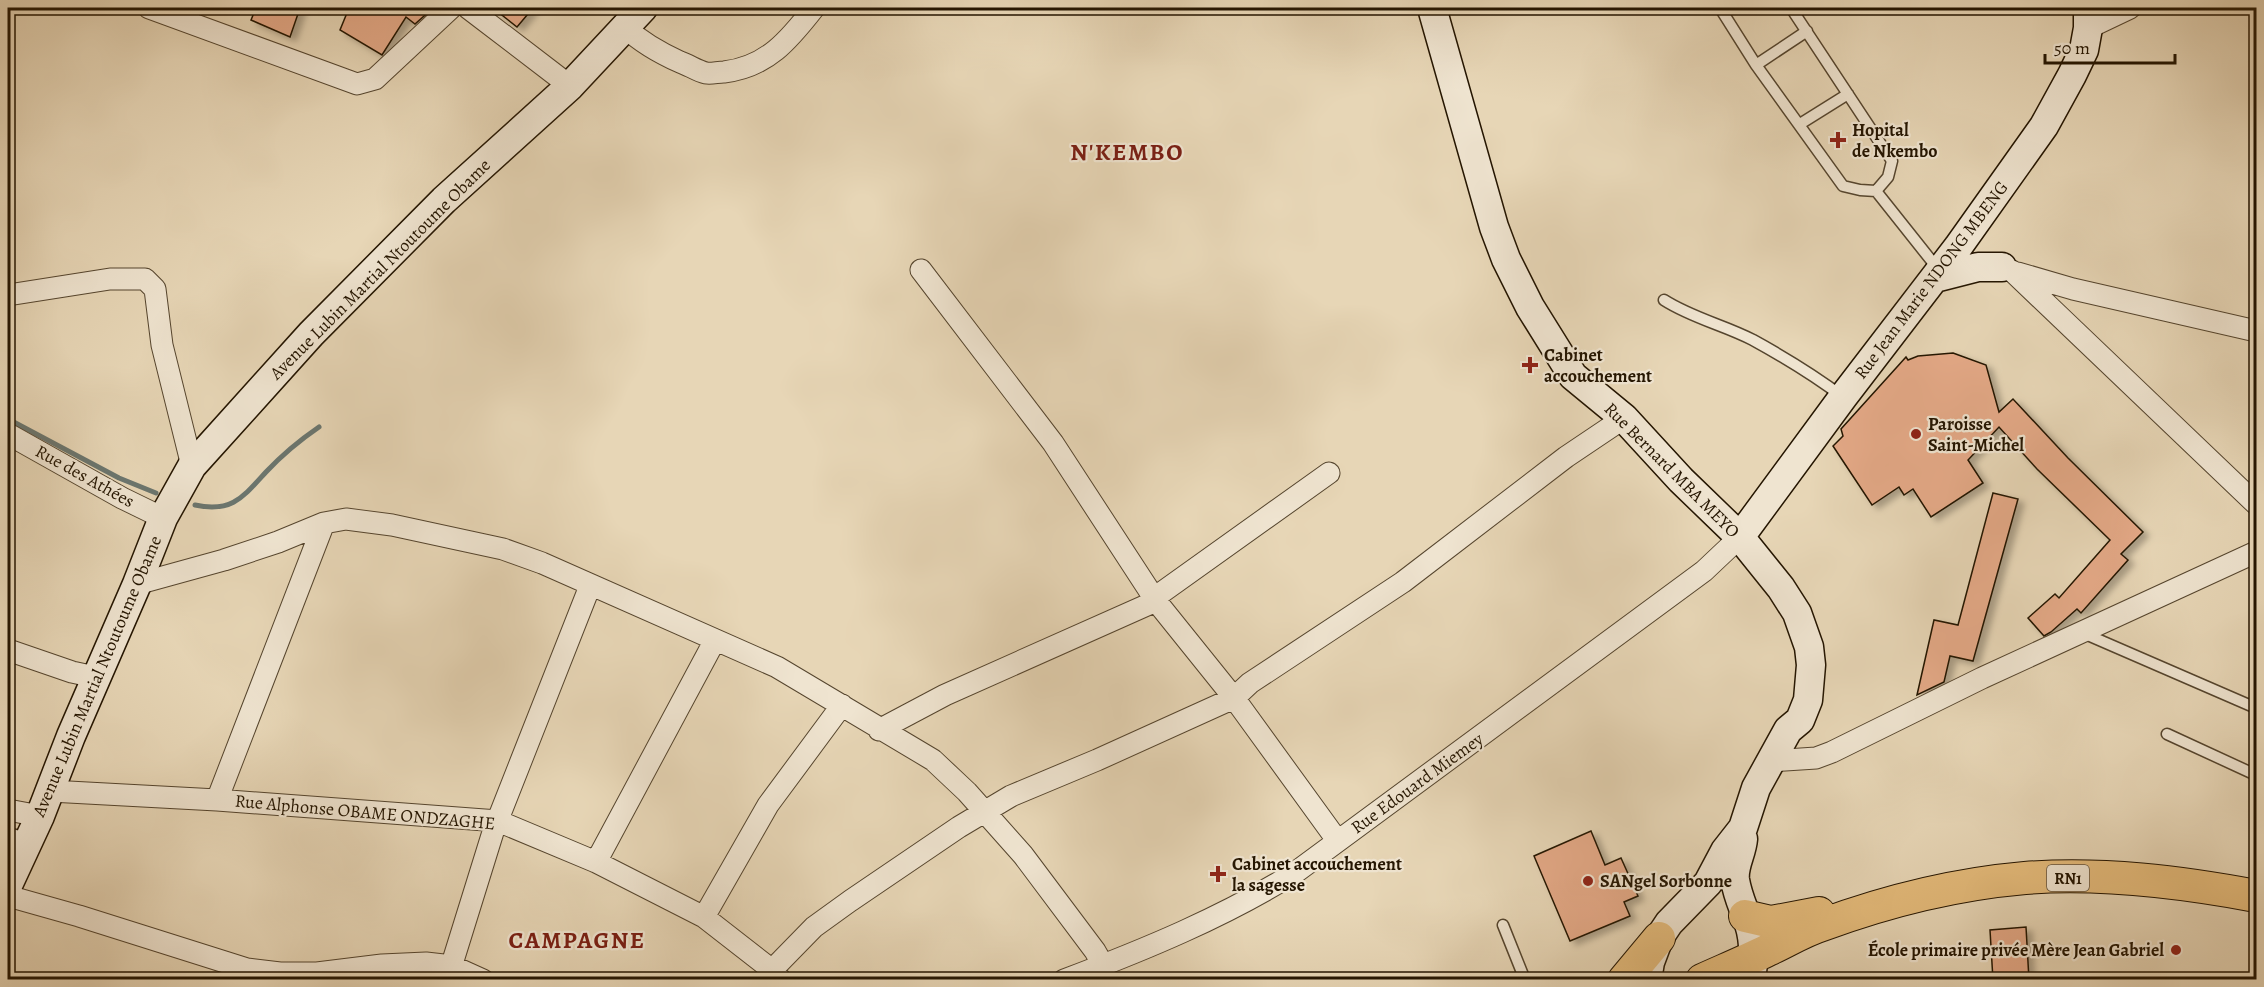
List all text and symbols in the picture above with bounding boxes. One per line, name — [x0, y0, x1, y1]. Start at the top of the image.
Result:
scale bar — [2045, 27, 2176, 65]
text: 50 m — [2054, 36, 2090, 60]
place label: Hopital de Nkembo — [1852, 118, 1937, 163]
marker: Hopital de Nkembo — [1829, 131, 1847, 149]
district label: N'KEMBO — [1070, 136, 1184, 168]
street label: Avenue Lubin Martial Ntoutoume Obame — [264, 153, 496, 385]
street label: Rue Jean Marie NDONG MBENG — [1849, 176, 2013, 384]
place label: Cabinet accouchement — [1544, 343, 1652, 388]
marker: Cabinet accouchement — [1521, 356, 1539, 374]
street label: Rue Bernard MBA MEYO — [1599, 397, 1745, 543]
place label: Paroisse Saint-Michel — [1928, 412, 2024, 457]
marker: Paroisse Saint-Michel — [1909, 427, 1923, 441]
street label: Rue des Athées — [31, 439, 139, 513]
street label: Avenue Lubin Martial Ntoutoume Obame — [26, 532, 167, 821]
street label: Rue Edouard Miemey — [1346, 726, 1489, 839]
street label: Rue Alphonse OBAME ONDZAGHE — [234, 789, 496, 835]
place label: Cabinet accouchement la sagesse — [1232, 852, 1402, 897]
marker: Cabinet accouchement la sagesse — [1209, 865, 1227, 883]
road number: RN1 — [2047, 865, 2089, 891]
place label: SANgel Sorbonne — [1600, 869, 1732, 893]
marker: SANgel Sorbonne — [1581, 874, 1595, 888]
district label: CAMPAGNE — [509, 924, 645, 956]
place label: École primaire privée Mère Jean Gabriel — [1868, 938, 2164, 962]
marker: École primaire privée Mère Jean Gabriel — [2169, 943, 2183, 957]

